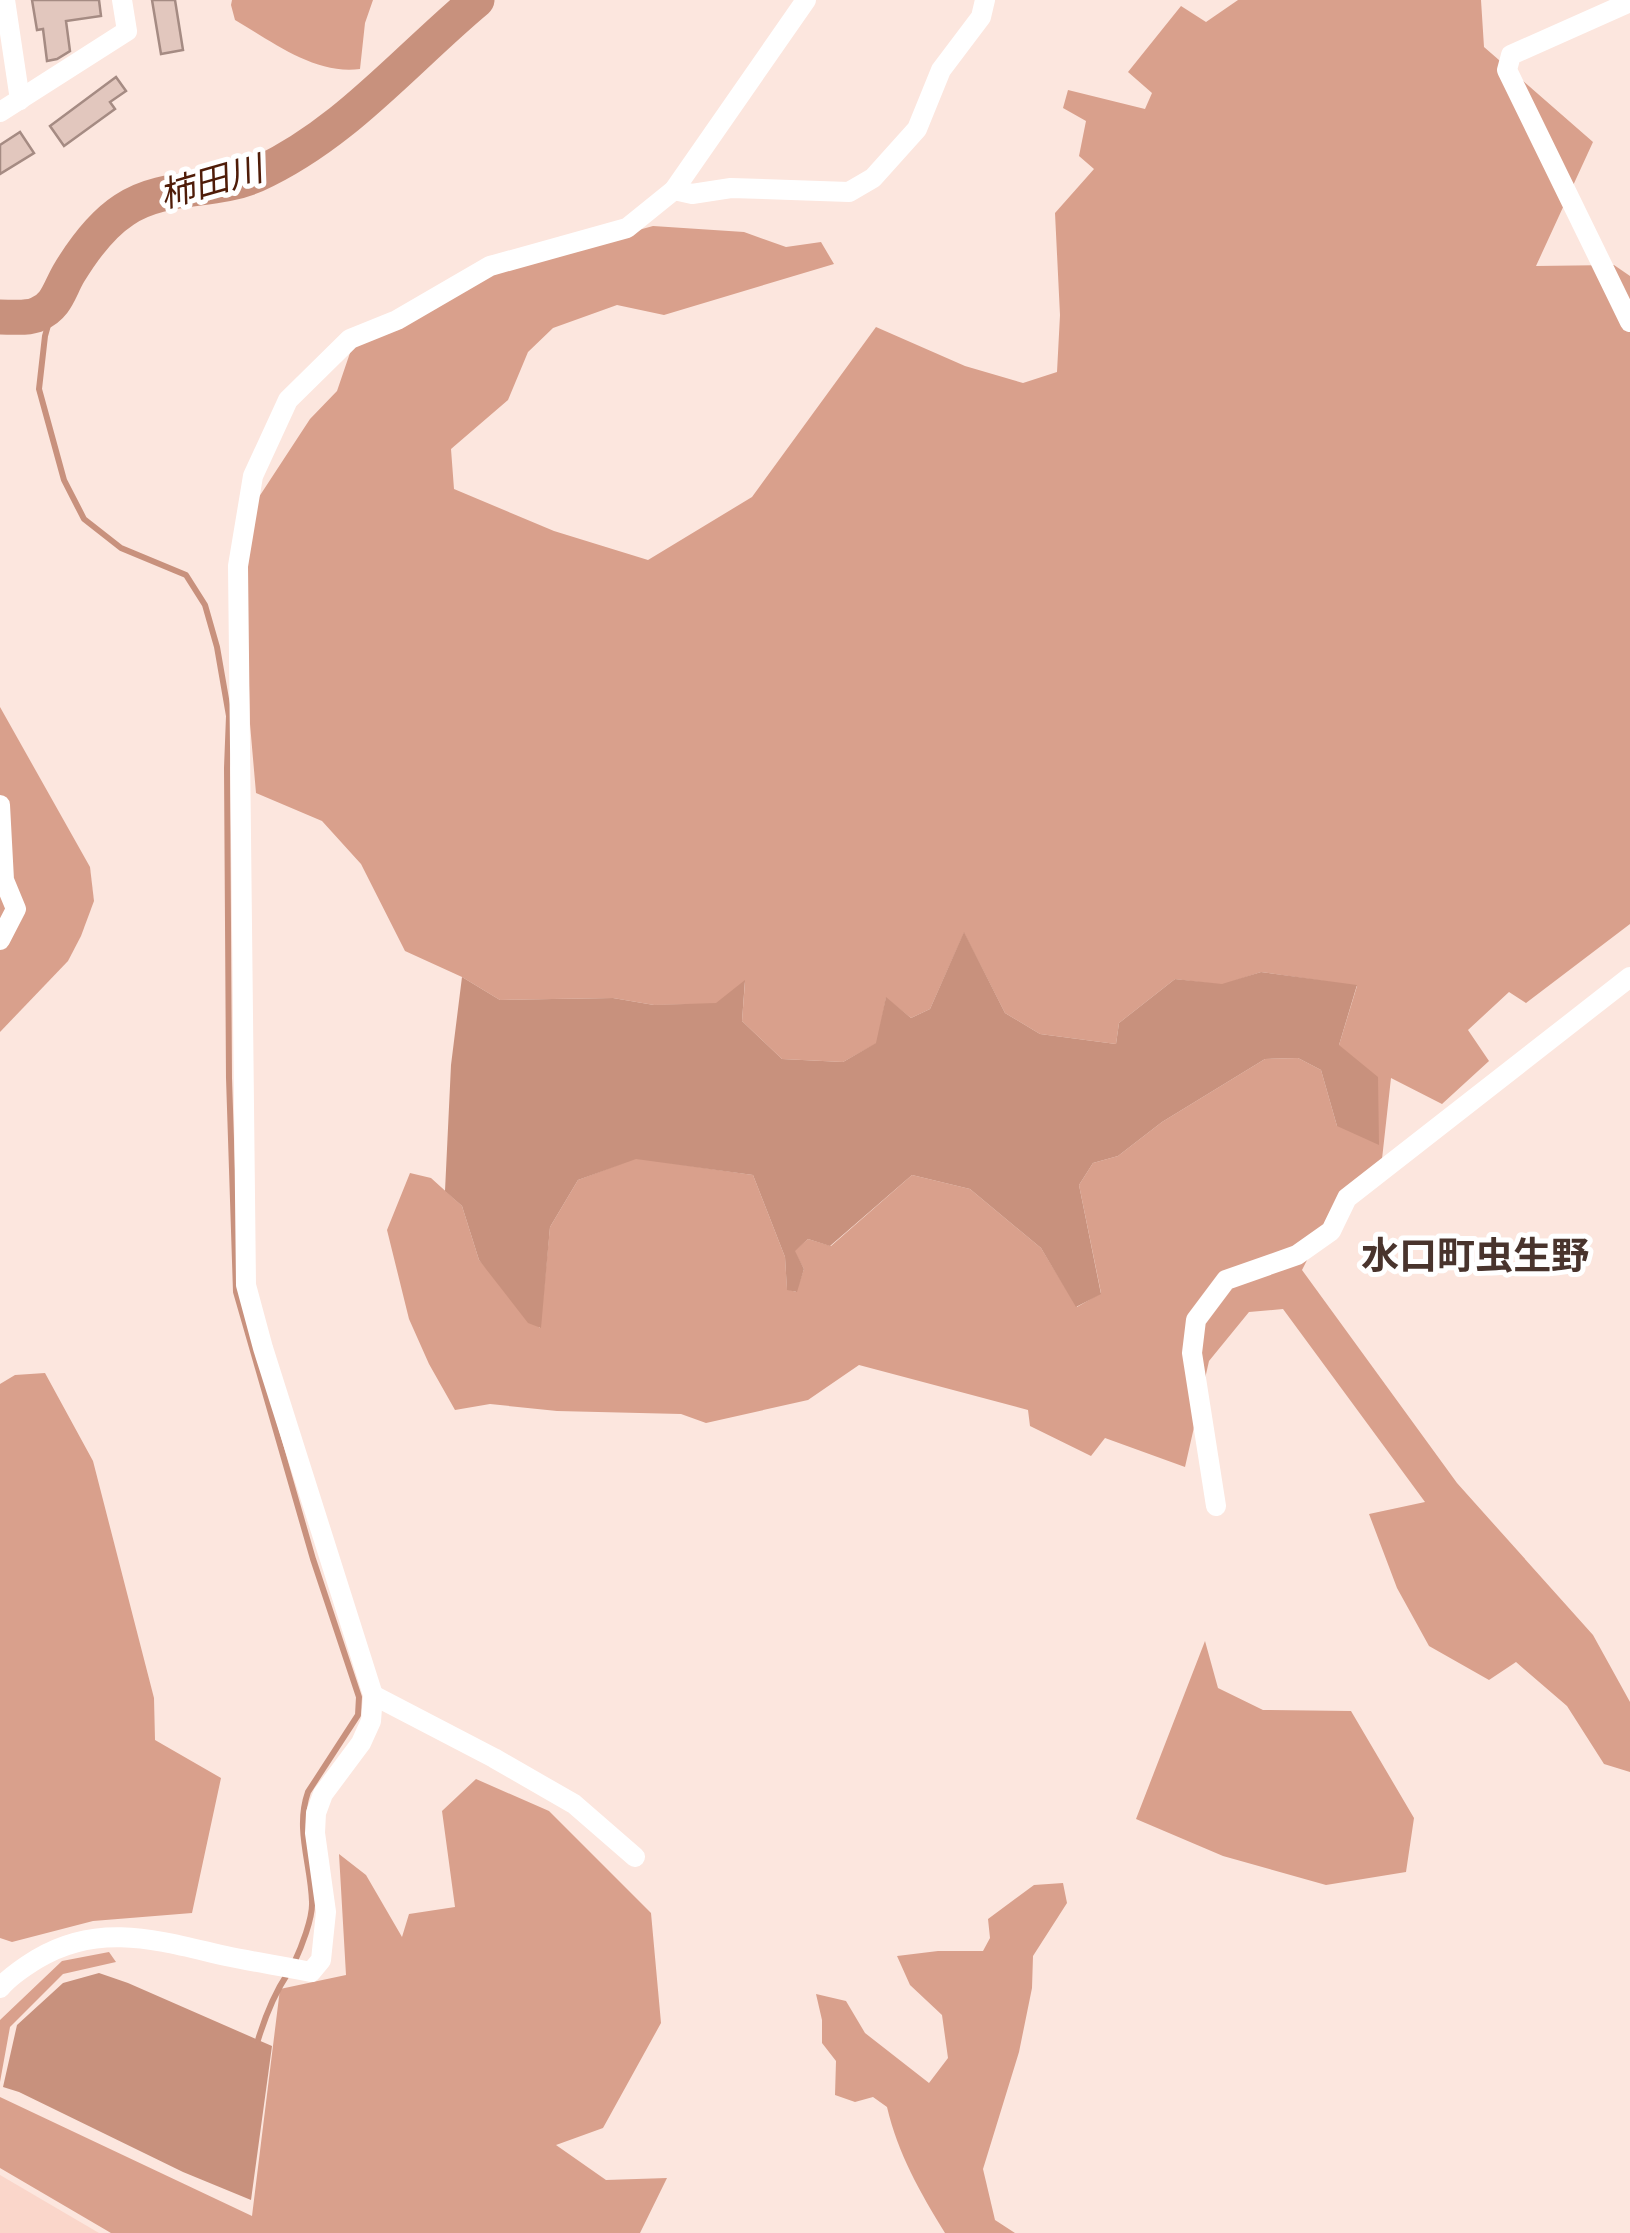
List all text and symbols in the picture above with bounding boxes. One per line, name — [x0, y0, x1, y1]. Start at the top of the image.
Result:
water label: 柿田川 — [154, 144, 271, 217]
district label: 水口町虫生野 — [1361, 1231, 1589, 1279]

